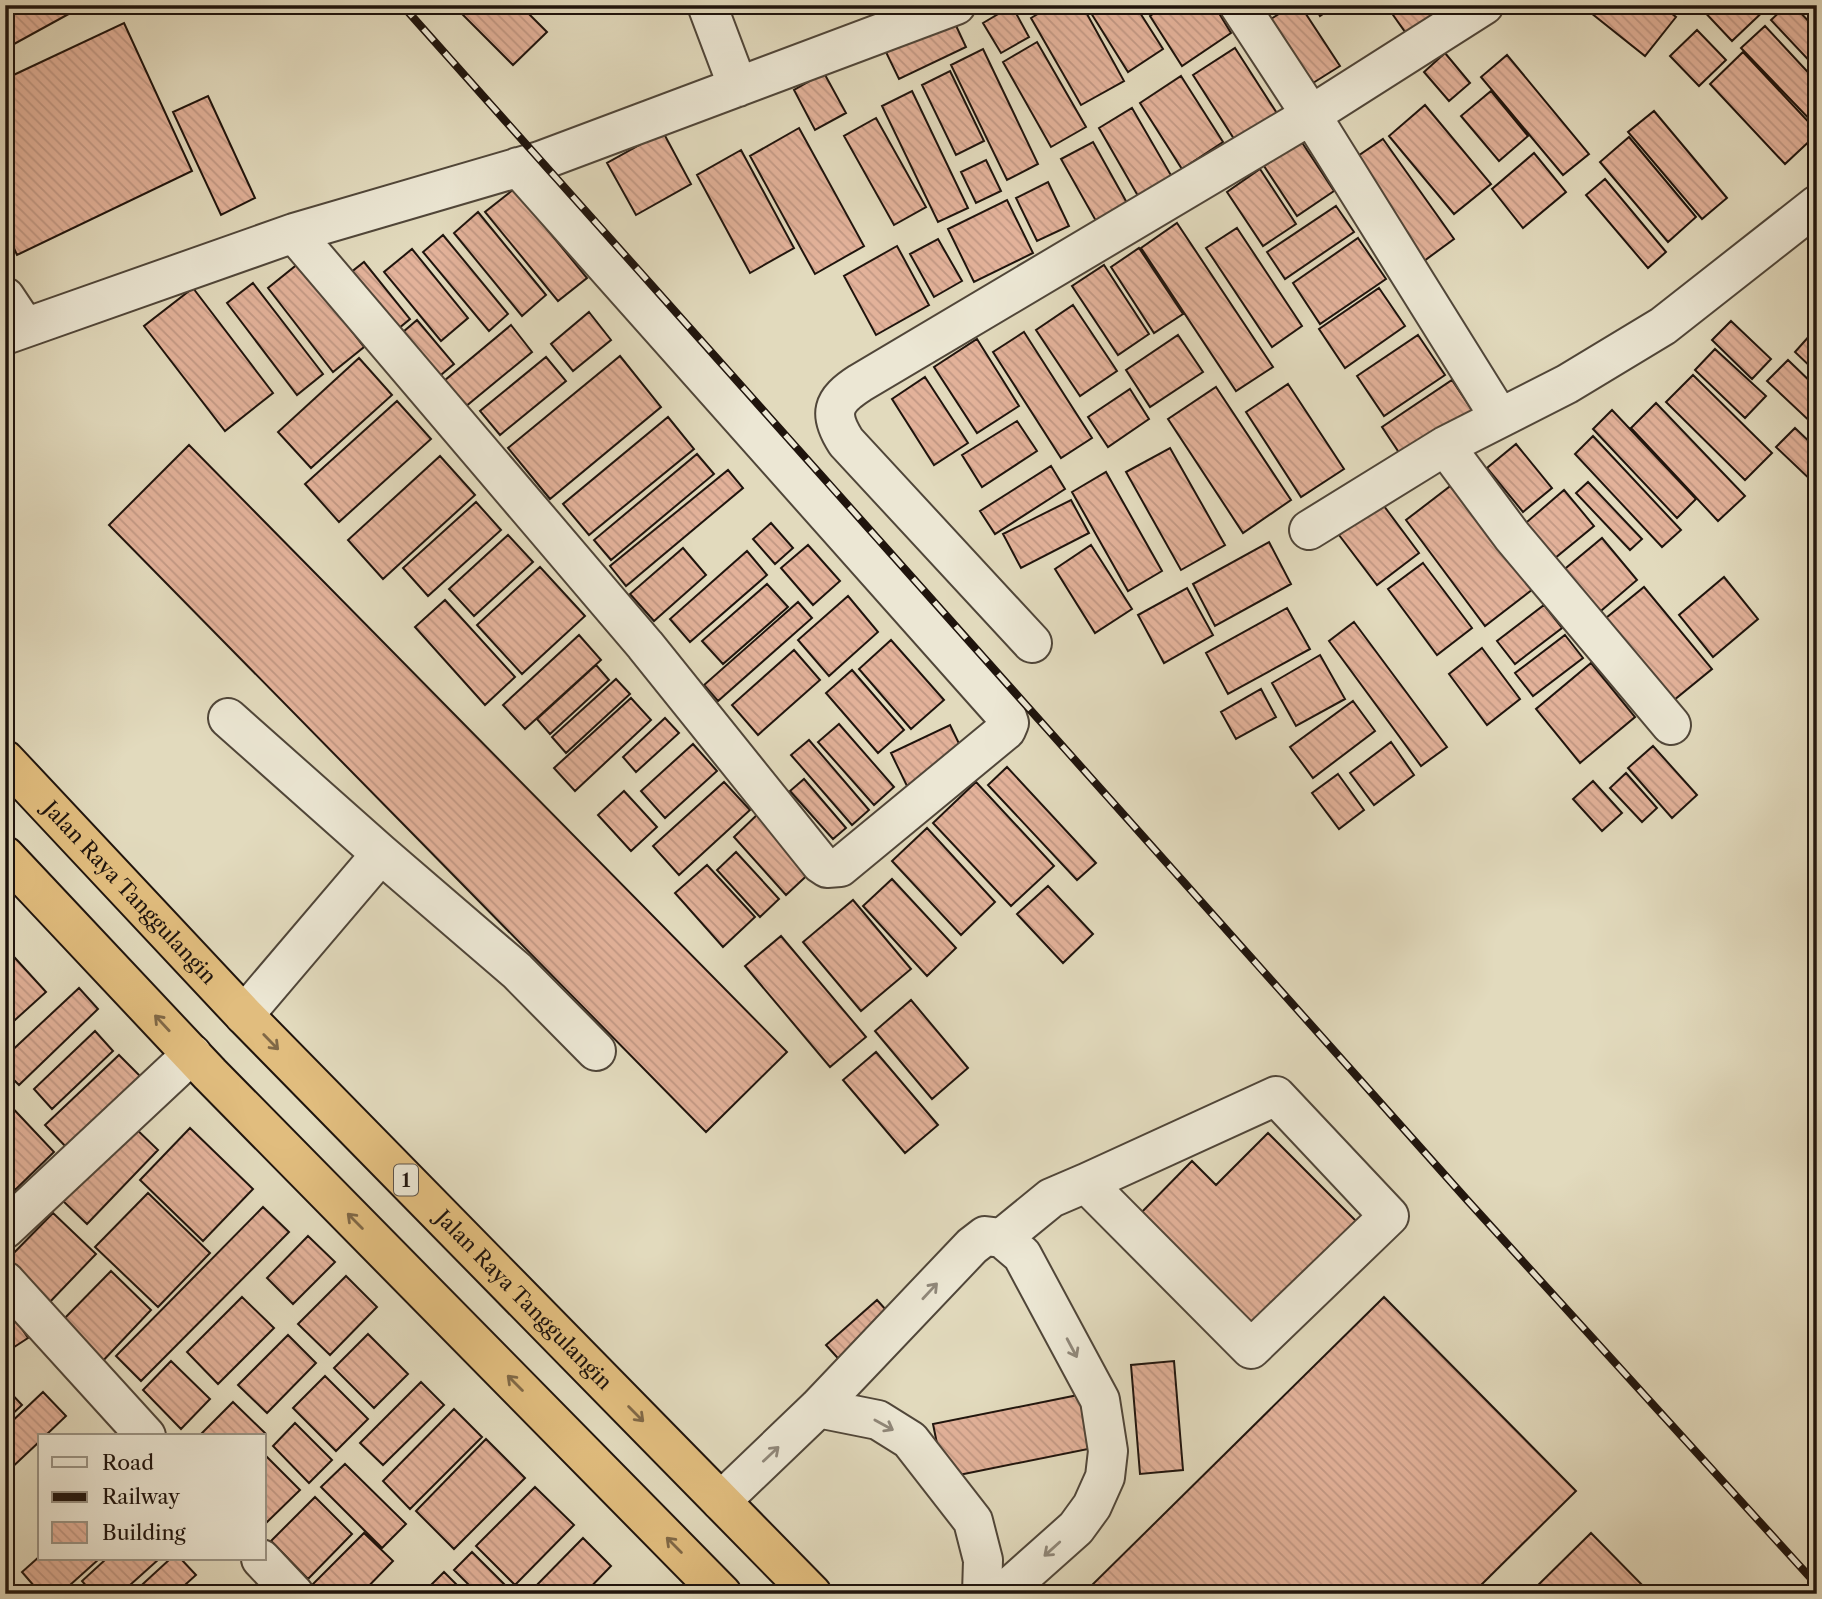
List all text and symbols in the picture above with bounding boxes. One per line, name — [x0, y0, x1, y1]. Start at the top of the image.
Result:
street label: Jalan Raya Tanggulangin — [36, 794, 221, 989]
one-way arrow — [154, 1014, 171, 1031]
one-way arrow — [262, 1033, 279, 1050]
road number: 1 — [394, 1164, 418, 1196]
street label: Jalan Raya Tanggulangin — [429, 1203, 618, 1395]
one-way arrow — [347, 1212, 364, 1229]
one-way arrow — [921, 1283, 938, 1300]
one-way arrow — [1066, 1337, 1079, 1358]
one-way arrow — [506, 1375, 523, 1392]
one-way arrow — [627, 1405, 644, 1422]
one-way arrow — [873, 1419, 894, 1432]
legend — [38, 1434, 266, 1560]
one-way arrow — [762, 1445, 779, 1462]
text: Road — [102, 1450, 154, 1475]
text: Railway — [102, 1484, 180, 1509]
text: Building — [102, 1520, 187, 1545]
one-way arrow — [666, 1537, 683, 1554]
one-way arrow — [1043, 1541, 1061, 1557]

